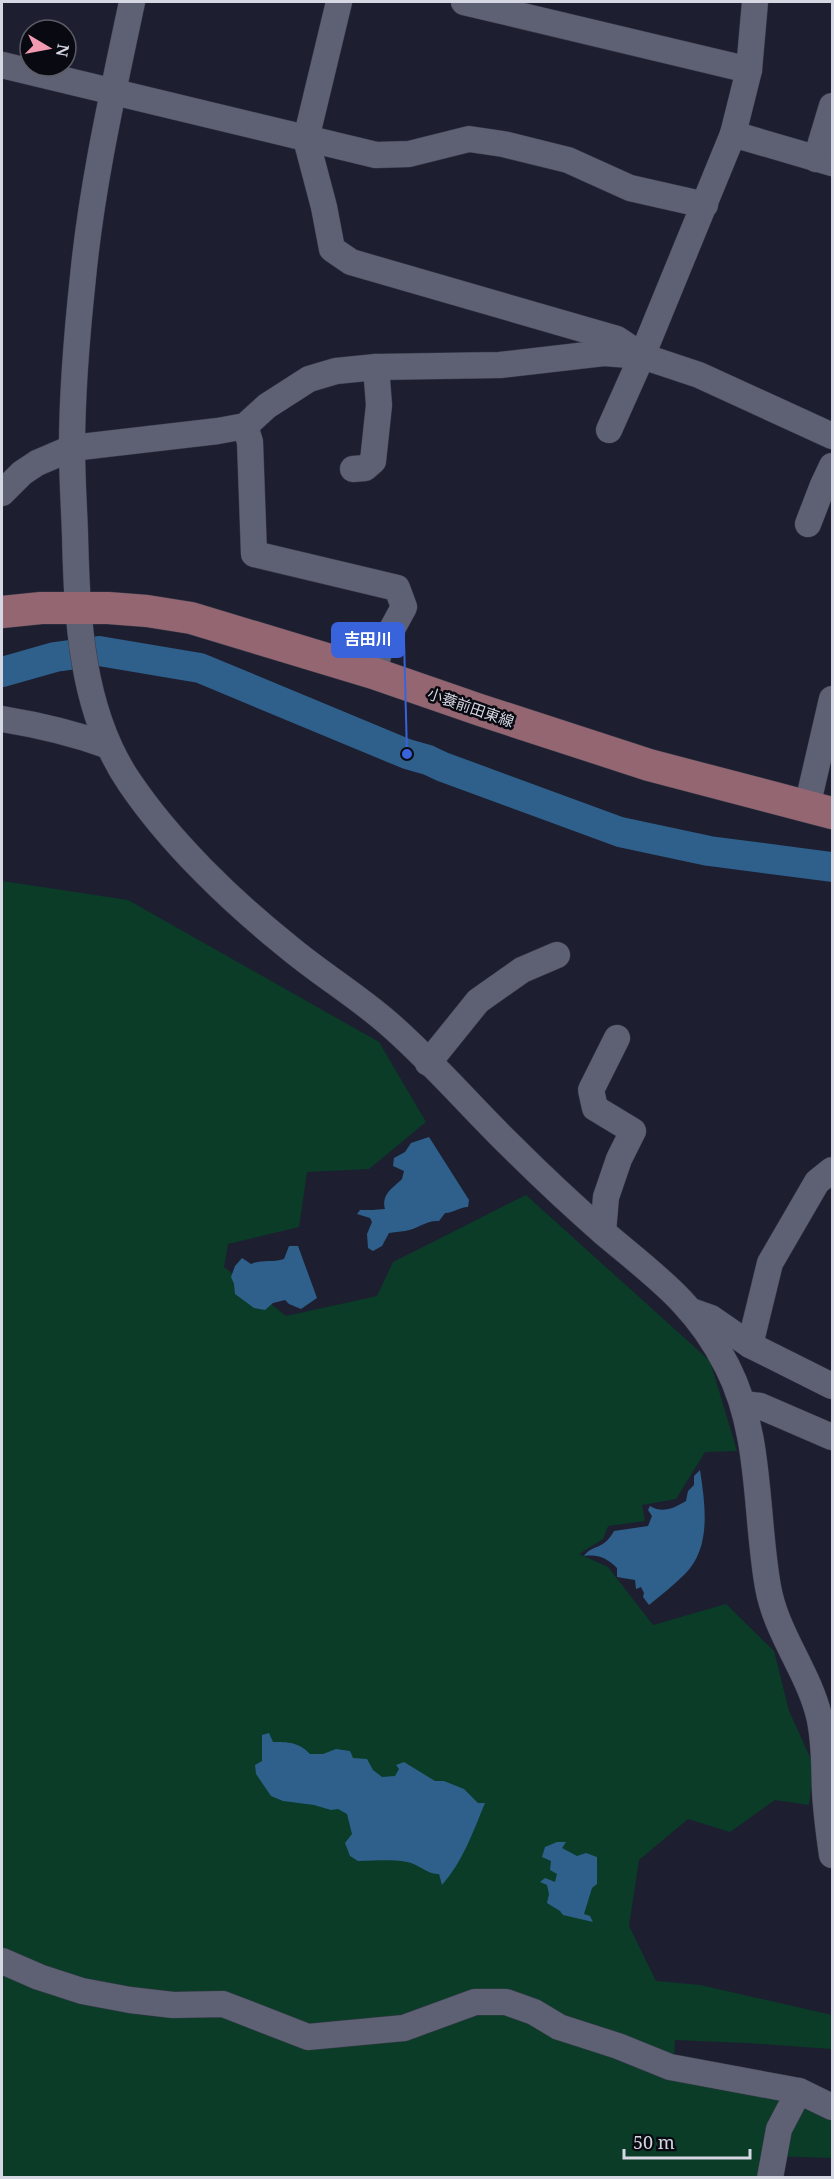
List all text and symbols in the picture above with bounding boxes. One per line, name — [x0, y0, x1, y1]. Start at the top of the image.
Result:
north arrow — [18, 18, 78, 78]
text: N — [51, 42, 75, 59]
callout: 吉田川 — [332, 623, 404, 657]
text: 吉田川 — [344, 628, 392, 650]
street label: 小蓑前田東線 — [425, 683, 517, 731]
scale bar — [624, 2122, 750, 2160]
text: 50 m — [633, 2130, 675, 2154]

